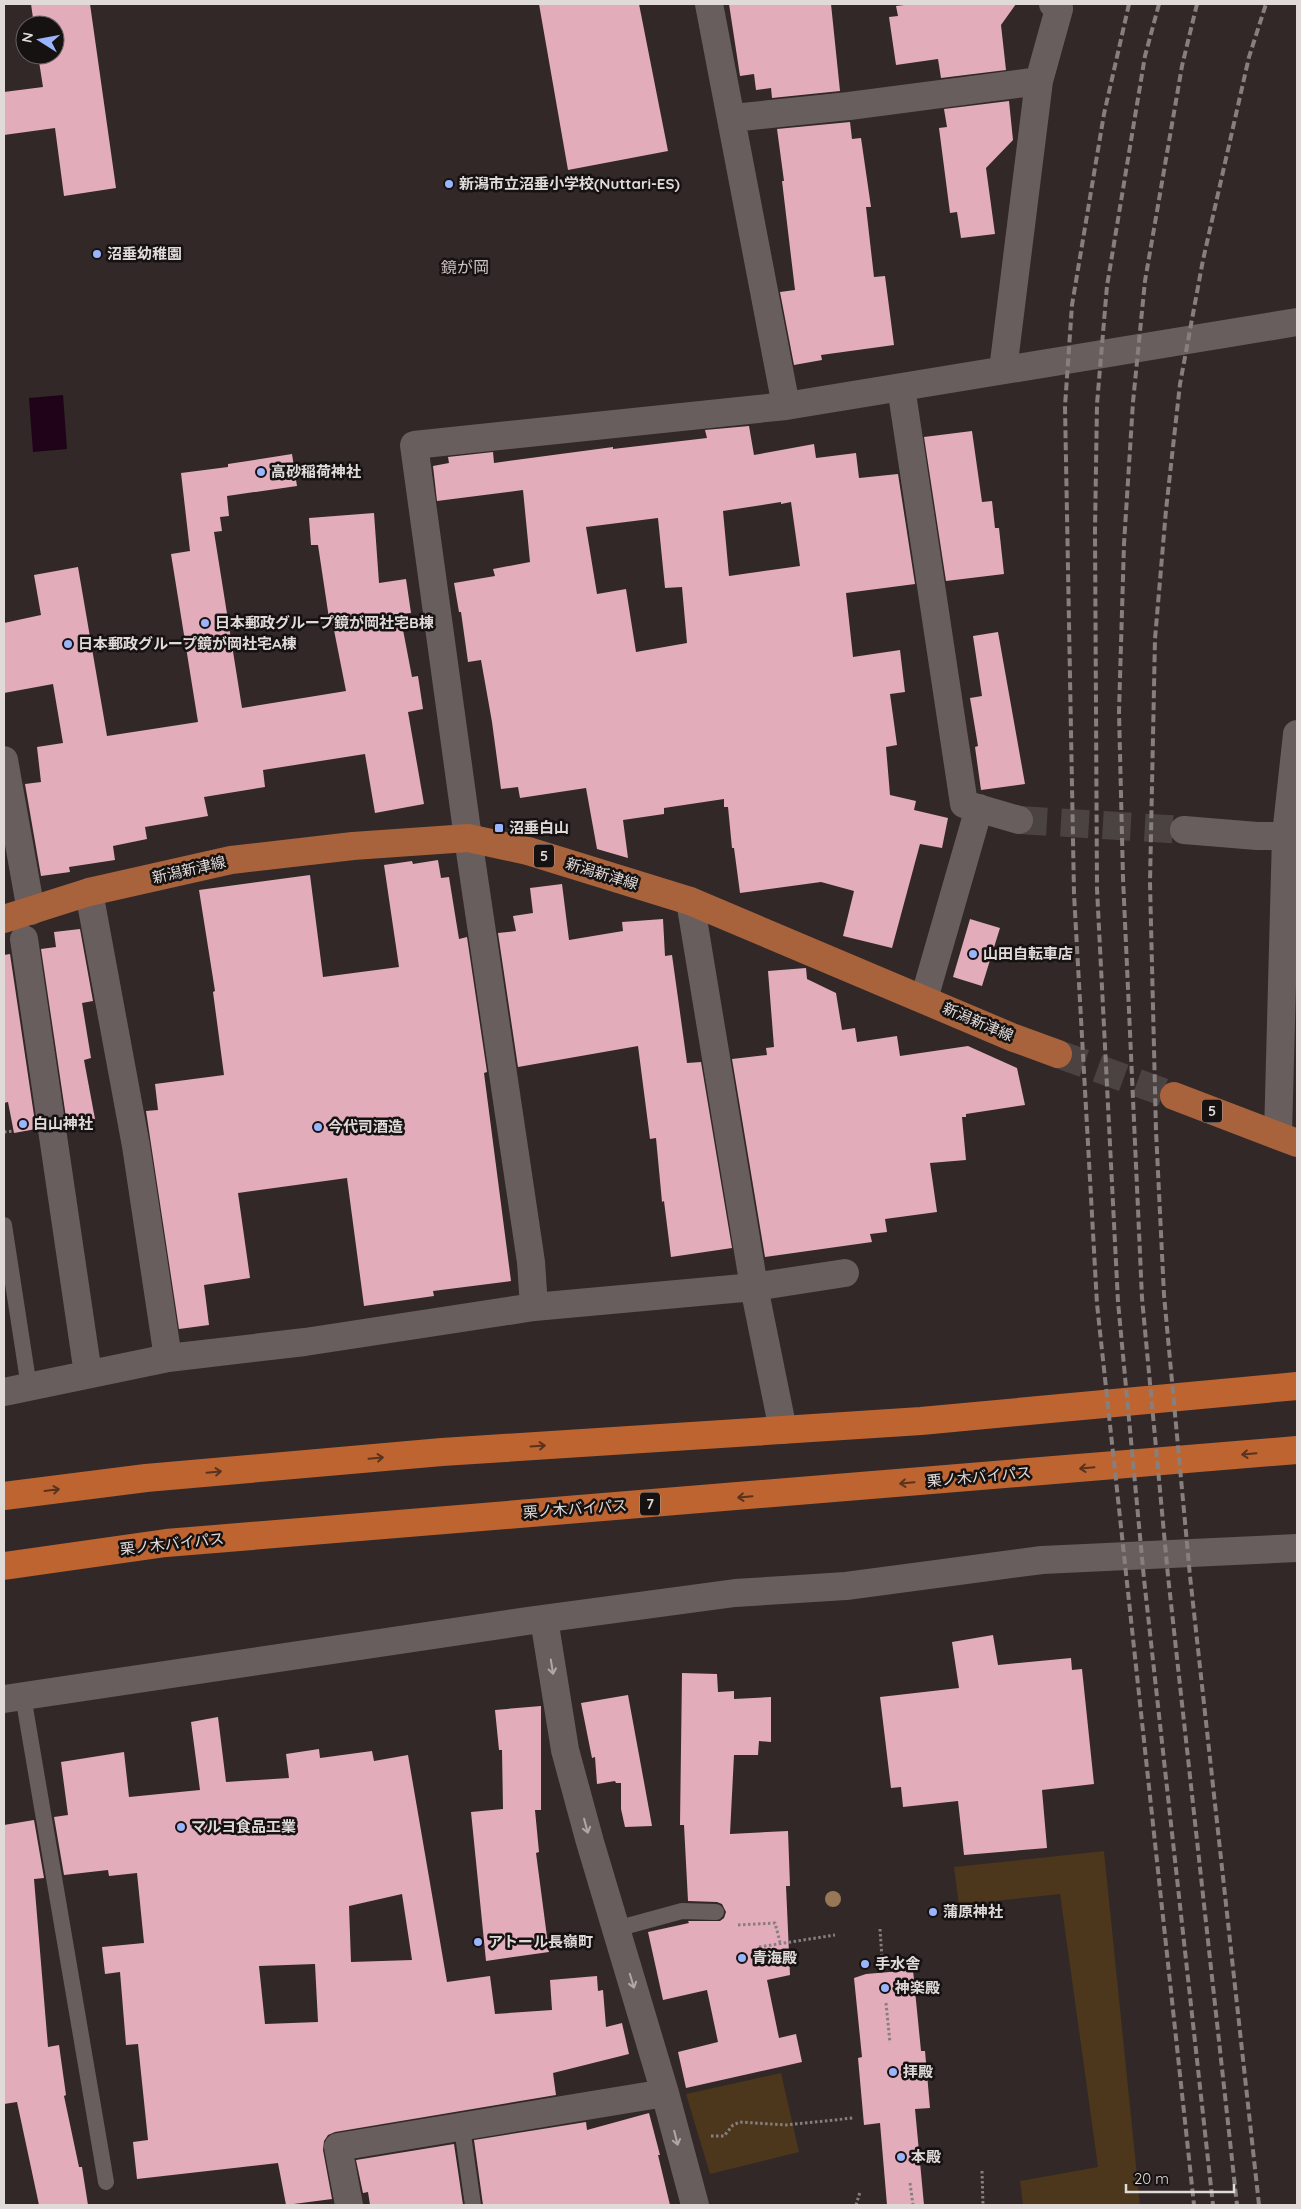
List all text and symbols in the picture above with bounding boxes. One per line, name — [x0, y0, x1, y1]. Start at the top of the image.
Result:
north arrow — [15, 15, 65, 65]
text: N — [17, 31, 37, 44]
place label: 新潟市立沼垂小学校(Nuttari-ES) — [459, 174, 680, 193]
marker: 新潟市立沼垂小学校(Nuttari-ES) — [443, 178, 455, 190]
place label: 沼垂幼稚園 — [107, 244, 182, 263]
marker: 沼垂幼稚園 — [91, 248, 103, 260]
district label: 鏡が岡 — [441, 257, 489, 277]
place label: 高砂稲荷神社 — [271, 462, 361, 481]
marker: 高砂稲荷神社 — [255, 466, 267, 478]
place label: 日本郵政グループ鏡が岡社宅B棟 — [215, 613, 434, 632]
marker: 日本郵政グループ鏡が岡社宅B棟 — [199, 617, 211, 629]
place label: 日本郵政グループ鏡が岡社宅A棟 — [78, 634, 297, 653]
marker: 日本郵政グループ鏡が岡社宅A棟 — [62, 638, 74, 650]
place label: 沼垂白山 — [509, 818, 569, 837]
marker: 沼垂白山 — [493, 822, 505, 834]
road number: 5 — [534, 844, 554, 868]
street label: 新潟新津線 — [150, 852, 228, 887]
street label: 新潟新津線 — [563, 853, 641, 894]
place label: 山田自転車店 — [983, 944, 1073, 963]
marker: 山田自転車店 — [967, 948, 979, 960]
street label: 新潟新津線 — [940, 998, 1016, 1045]
road number: 5 — [1202, 1100, 1222, 1122]
place label: 白山神社 — [33, 1114, 93, 1133]
place label: 今代司酒造 — [328, 1117, 403, 1136]
marker: 白山神社 — [17, 1118, 29, 1130]
marker: 今代司酒造 — [312, 1121, 324, 1133]
one-way arrow — [529, 1441, 545, 1450]
one-way arrow — [1241, 1450, 1257, 1459]
one-way arrow — [367, 1453, 383, 1463]
street label: 栗ノ木バイパス — [926, 1462, 1032, 1491]
one-way arrow — [1079, 1463, 1095, 1473]
one-way arrow — [205, 1467, 221, 1477]
one-way arrow — [900, 1478, 916, 1488]
one-way arrow — [44, 1485, 60, 1495]
road number: 7 — [640, 1492, 660, 1516]
one-way arrow — [738, 1492, 754, 1502]
street label: 栗ノ木バイパス — [522, 1495, 628, 1522]
street label: 栗ノ木バイパス — [119, 1529, 225, 1558]
one-way arrow — [547, 1659, 557, 1675]
place label: マルヨ食品工業 — [191, 1817, 296, 1836]
one-way arrow — [581, 1817, 591, 1833]
marker: マルヨ食品工業 — [175, 1821, 187, 1833]
place label: 蒲原神社 — [943, 1902, 1003, 1921]
marker: 蒲原神社 — [927, 1906, 939, 1918]
place label: アトール長嶺町 — [488, 1932, 593, 1951]
marker: アトール長嶺町 — [472, 1936, 484, 1948]
place label: 青海殿 — [752, 1948, 797, 1967]
marker: 青海殿 — [736, 1952, 748, 1964]
place label: 手水舎 — [875, 1954, 921, 1973]
marker: 手水舎 — [859, 1958, 871, 1970]
one-way arrow — [627, 1973, 637, 1989]
place label: 神楽殿 — [894, 1978, 940, 1997]
marker: 神楽殿 — [879, 1982, 891, 1994]
place label: 拝殿 — [903, 2062, 933, 2081]
marker: 拝殿 — [887, 2066, 899, 2078]
one-way arrow — [672, 2129, 681, 2145]
place label: 本殿 — [911, 2147, 941, 2166]
marker: 本殿 — [895, 2151, 907, 2163]
scale bar — [1126, 2162, 1234, 2194]
text: 20 m — [1134, 2169, 1169, 2188]

